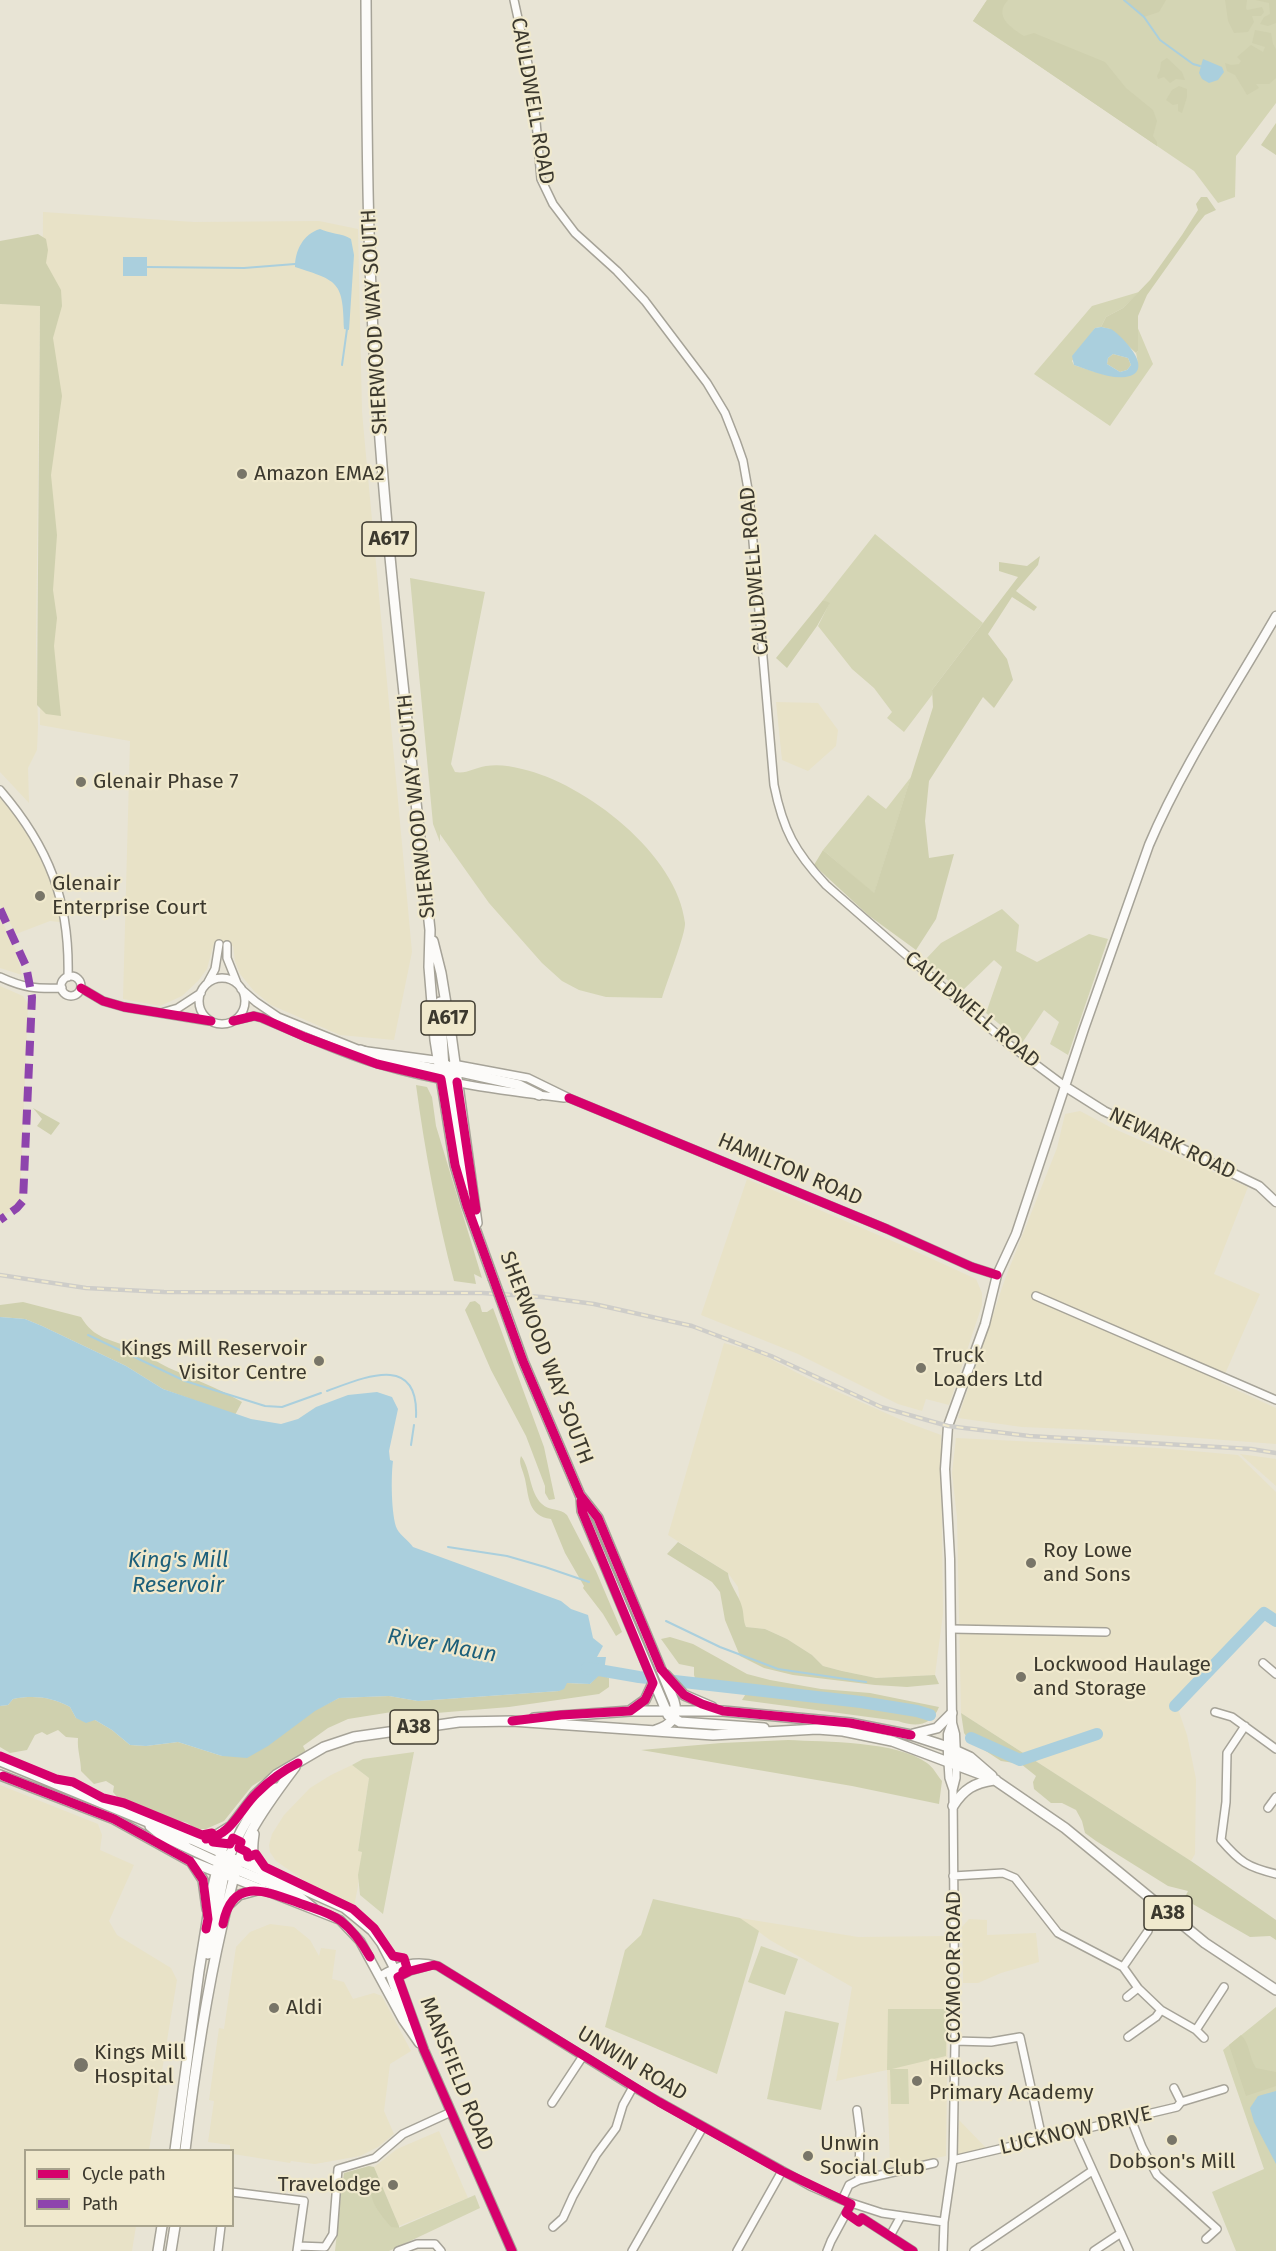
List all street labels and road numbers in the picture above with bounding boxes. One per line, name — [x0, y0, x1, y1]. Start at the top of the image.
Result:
street label: CAULDWELL ROAD — [505, 16, 559, 186]
street label: SHERWOOD WAY SOUTH — [357, 209, 393, 435]
street label: CAULDWELL ROAD — [735, 486, 775, 656]
road number: A617 — [362, 522, 416, 556]
street label: SHERWOOD WAY SOUTH — [393, 692, 441, 920]
street label: CAULDWELL ROAD — [899, 946, 1045, 1074]
road number: A617 — [421, 1001, 475, 1035]
street label: NEWARK ROAD — [1104, 1102, 1240, 1186]
street label: HAMILTON ROAD — [714, 1128, 866, 1212]
street label: SHERWOOD WAY SOUTH — [494, 1248, 598, 1468]
road number: A38 — [390, 1710, 438, 1744]
street label: COXMOOR ROAD — [941, 1891, 967, 2043]
road number: A38 — [1144, 1896, 1192, 1930]
street label: MANSFIELD ROAD — [414, 1993, 498, 2155]
street label: UNWIN ROAD — [572, 2021, 692, 2107]
street label: LUCKNOW DRIVE — [998, 2101, 1154, 2161]

